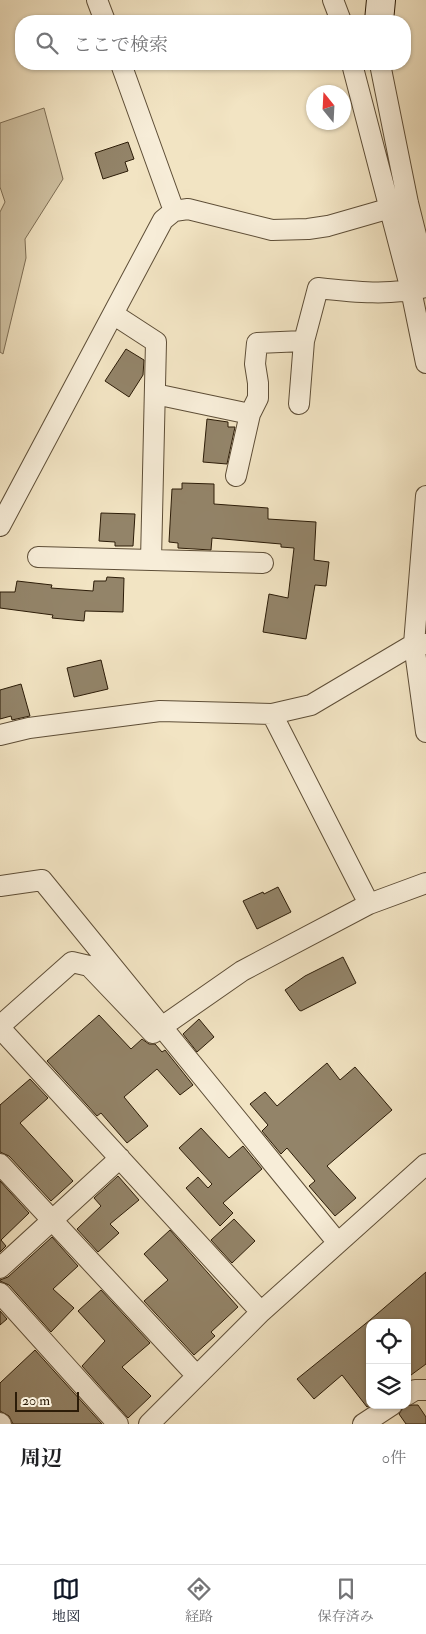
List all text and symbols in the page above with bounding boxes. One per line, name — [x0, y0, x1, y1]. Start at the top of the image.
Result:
search box — [15, 15, 411, 70]
icon: search — [33, 29, 61, 57]
text: ここで検索 — [73, 33, 168, 57]
north arrow — [306, 85, 351, 130]
map controls — [366, 1319, 411, 1409]
button: locate — [366, 1319, 411, 1364]
button: layers — [366, 1364, 411, 1409]
scale bar — [15, 1389, 79, 1412]
text: 20 m — [22, 1392, 50, 1409]
text: 周辺 — [20, 1445, 62, 1472]
text: 0件 — [382, 1448, 406, 1468]
tab: 地図 — [52, 1575, 80, 1625]
tab: 経路 — [185, 1575, 213, 1625]
tab: 保存済み — [318, 1575, 374, 1625]

